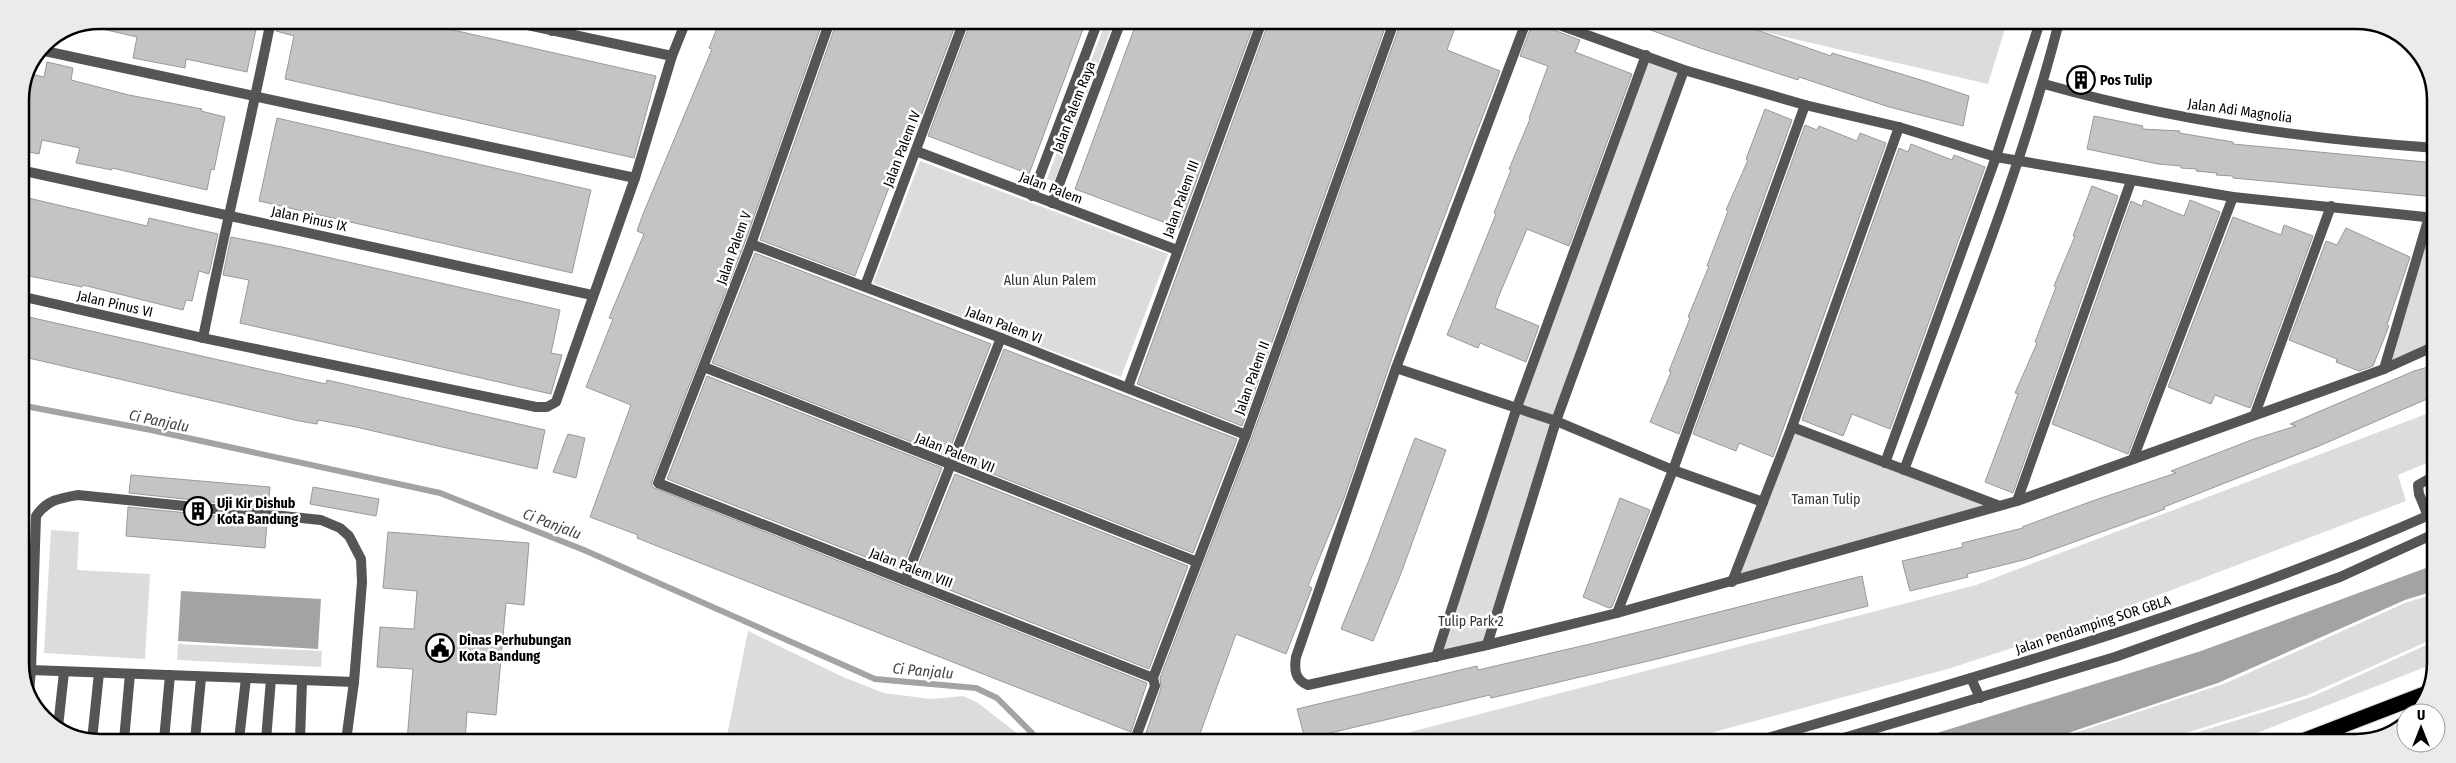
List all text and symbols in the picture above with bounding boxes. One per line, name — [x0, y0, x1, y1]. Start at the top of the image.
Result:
street label: Jalan Palem Raya — [1049, 59, 1099, 155]
building icon: Pos Tulip — [2066, 65, 2096, 95]
place label: Pos Tulip — [2100, 72, 2153, 89]
street label: Jalan Adi Magnolia — [2187, 95, 2294, 127]
street label: Jalan Palem IV — [880, 108, 925, 190]
street label: Jalan Palem III — [1159, 158, 1203, 240]
street label: Jalan Palem — [1017, 168, 1085, 208]
street label: Jalan Pinus IX — [270, 203, 349, 235]
street label: Jalan Palem V — [713, 208, 755, 287]
park label: Alun Alun Palem — [1004, 272, 1096, 289]
street label: Jalan Pinus VI — [75, 287, 155, 321]
street label: Jalan Palem VI — [963, 303, 1045, 347]
street label: Jalan Palem II — [1231, 339, 1273, 417]
water label: Ci Panjalu — [127, 406, 191, 436]
street label: Jalan Palem VII — [913, 429, 997, 477]
park label: Taman Tulip — [1792, 491, 1860, 508]
place label: Uji Kir Dishub Kota Bandung — [217, 495, 298, 528]
building icon: Uji Kir Dishub Kota Bandung — [183, 496, 213, 526]
water label: Ci Panjalu — [520, 505, 584, 543]
street label: Jalan Palem VIII — [867, 544, 955, 592]
street label: Jalan Pendamping SOR GBLA — [2013, 592, 2173, 658]
park label: Tulip Park 2 — [1438, 613, 1504, 630]
place label: Dinas Perhubungan Kota Bandung — [459, 632, 571, 665]
public building icon: Dinas Perhubungan Kota Bandung — [425, 633, 455, 663]
water label: Ci Panjalu — [892, 659, 954, 683]
north arrow — [2396, 703, 2446, 753]
text: U — [2417, 707, 2425, 724]

